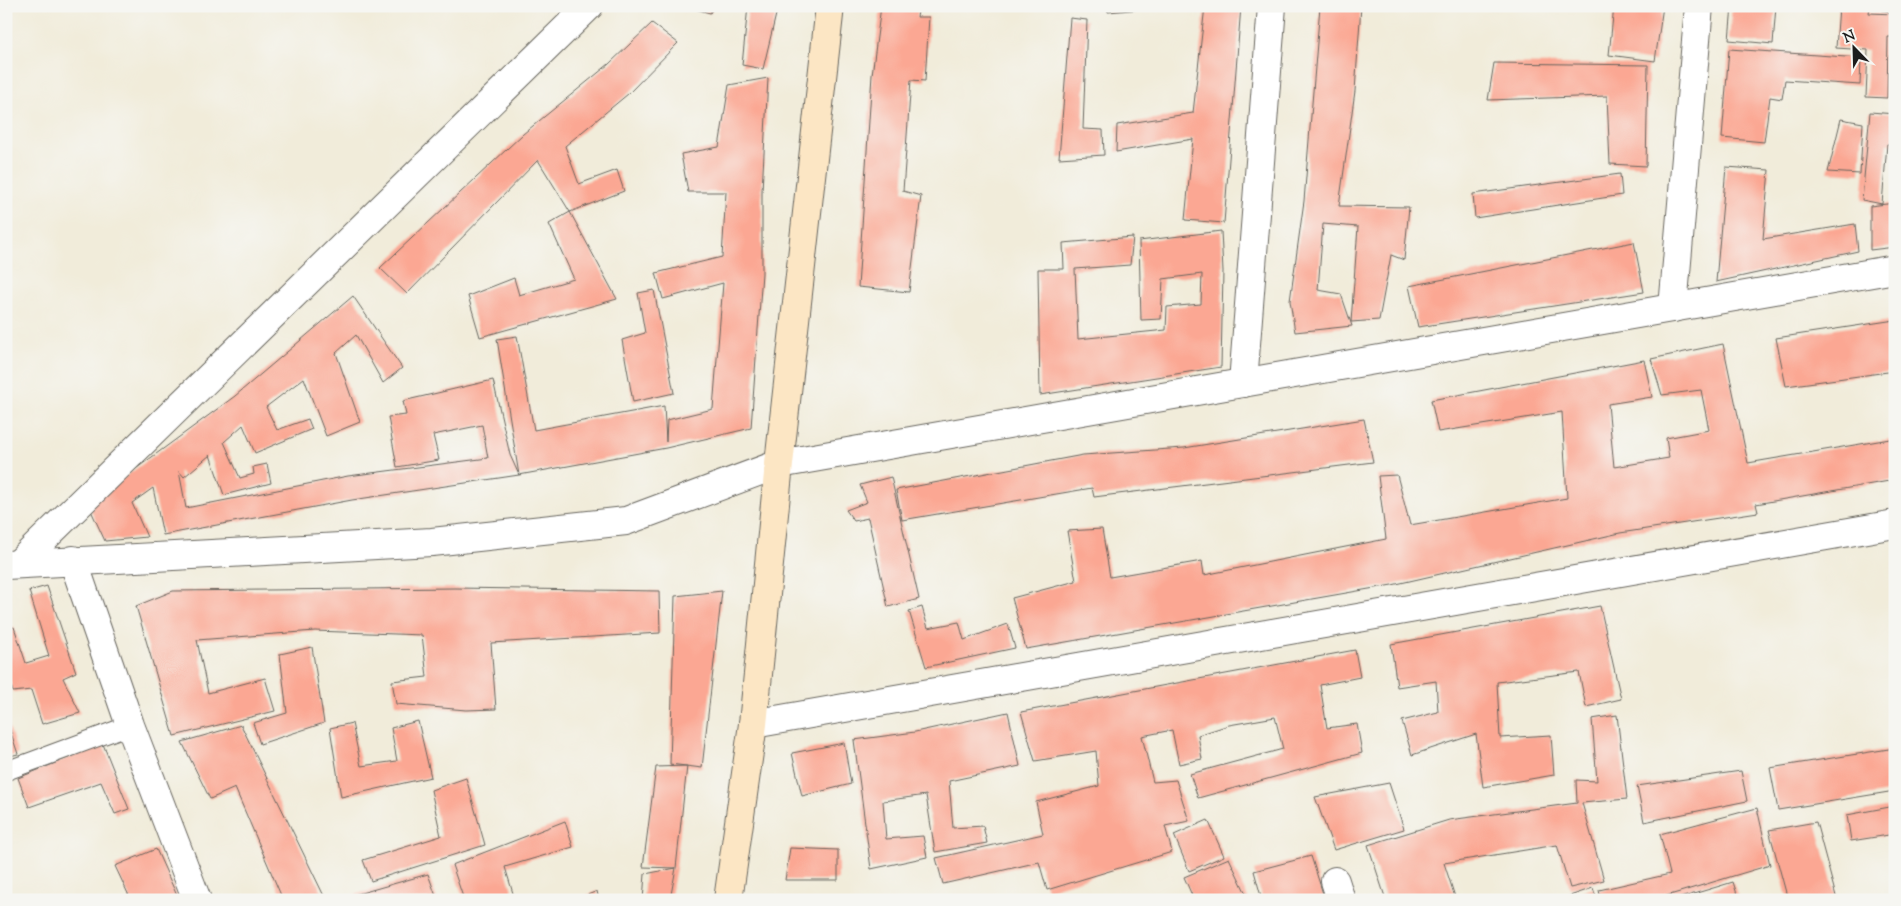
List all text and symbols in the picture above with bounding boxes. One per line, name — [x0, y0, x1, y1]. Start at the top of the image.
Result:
north arrow — [1828, 22, 1878, 72]
text: N — [1841, 26, 1859, 49]

